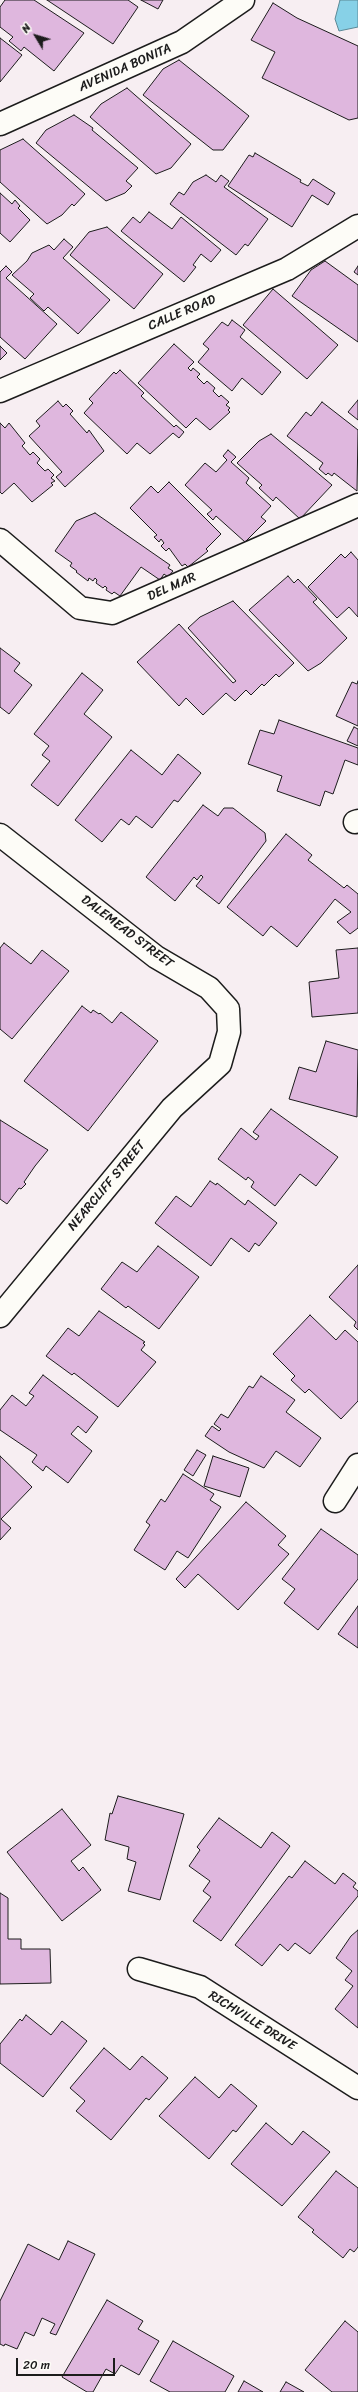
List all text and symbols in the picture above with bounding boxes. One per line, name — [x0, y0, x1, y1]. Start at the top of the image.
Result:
north arrow — [16, 16, 56, 56]
text: N — [16, 19, 36, 37]
street label: AVENIDA BONITA — [76, 41, 174, 95]
street label: CALLE ROAD — [146, 292, 218, 334]
street label: DEL MAR — [145, 569, 199, 605]
street label: DALEMEAD STREET — [78, 892, 176, 972]
street label: NEARCLIFF STREET — [65, 1138, 149, 1234]
street label: RICHVILLE DRIVE — [205, 1988, 299, 2054]
scale bar — [18, 2350, 117, 2376]
text: 20 m — [23, 2354, 50, 2376]

